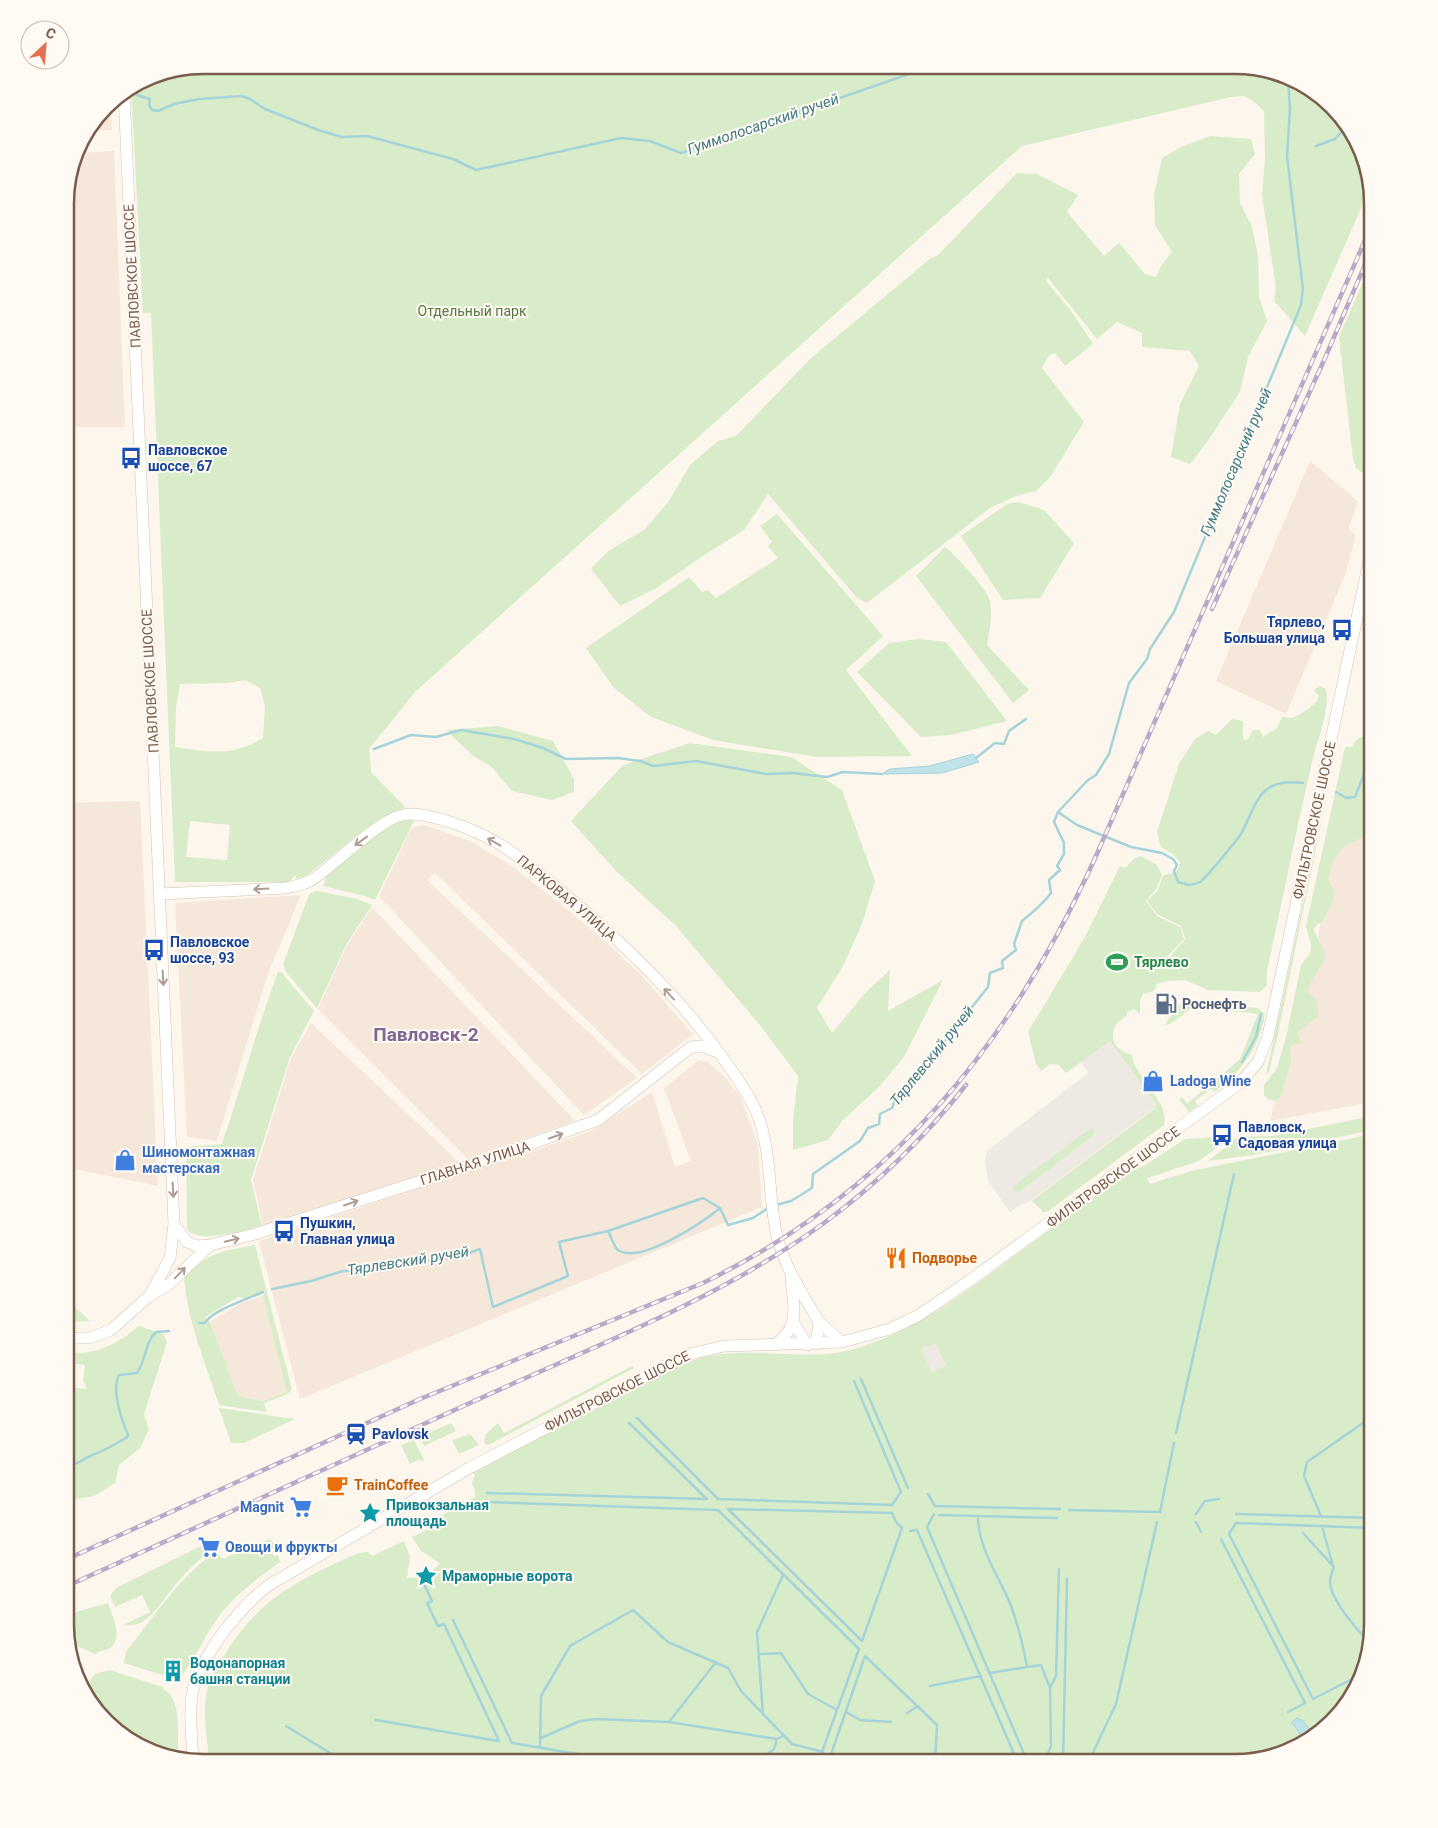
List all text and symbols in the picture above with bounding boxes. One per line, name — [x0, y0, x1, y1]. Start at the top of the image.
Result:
north arrow — [20, 20, 70, 70]
text: С — [43, 24, 58, 43]
water label: Гуммолосарский ручей — [685, 90, 841, 158]
street label: ПАВЛОВСКОЕ ШОССЕ — [120, 204, 144, 348]
park label: Отдельный парк — [418, 303, 527, 319]
water label: Гуммолосарский ручей — [1197, 385, 1275, 539]
place label: Павловское шоссе, 67 — [148, 442, 228, 474]
bus stop icon: Павловское шоссе, 67 — [118, 445, 144, 471]
street label: ПАВЛОВСКОЕ ШОССЕ — [138, 609, 162, 753]
place label: Тярлево, Большая улица — [1224, 614, 1326, 646]
bus stop icon: Тярлево, Большая улица — [1329, 617, 1355, 643]
street label: ФИЛЬТРОВСКОЕ ШОССЕ — [1289, 739, 1339, 901]
one-way arrow — [354, 836, 368, 846]
one-way arrow — [488, 836, 502, 846]
street label: ПАРКОВАЯ УЛИЦА — [514, 852, 620, 944]
one-way arrow — [254, 885, 270, 894]
place label: Павловское шоссе, 93 — [170, 934, 250, 966]
bus stop icon: Павловское шоссе, 93 — [141, 937, 167, 963]
sports icon: Тярлево — [1104, 949, 1130, 975]
place label: Тярлево — [1134, 954, 1189, 970]
one-way arrow — [158, 970, 168, 986]
one-way arrow — [664, 987, 675, 1000]
fuel station icon: Роснефть — [1153, 991, 1179, 1017]
place label: Роснефть — [1182, 996, 1247, 1012]
water label: Тярлевский ручей — [886, 1002, 978, 1110]
district label: Павловск-2 — [373, 1023, 479, 1046]
shop icon: Ladoga Wine — [1140, 1068, 1166, 1094]
place label: Ladoga Wine — [1170, 1073, 1252, 1089]
place label: Павловск, Садовая улица — [1238, 1119, 1337, 1151]
bus stop icon: Павловск, Садовая улица — [1209, 1122, 1235, 1148]
street label: ФИЛЬТРОВСКОЕ ШОССЕ — [1043, 1123, 1183, 1231]
one-way arrow — [547, 1131, 563, 1140]
street label: ГЛАВНАЯ УЛИЦА — [418, 1138, 532, 1188]
place label: Шиномонтажная мастерская — [142, 1144, 255, 1176]
shop icon: Шиномонтажная мастерская — [112, 1147, 138, 1173]
one-way arrow — [168, 1182, 177, 1198]
one-way arrow — [343, 1197, 359, 1207]
place label: Пушкин, Главная улица — [300, 1215, 395, 1247]
bus stop icon: Пушкин, Главная улица — [271, 1218, 297, 1244]
one-way arrow — [224, 1235, 240, 1244]
water label: Тярлевский ручей — [346, 1242, 470, 1280]
restaurant icon: Подворье — [883, 1245, 909, 1271]
place label: Подворье — [912, 1250, 978, 1266]
one-way arrow — [174, 1267, 186, 1279]
street label: ФИЛЬТРОВСКОЕ ШОССЕ — [542, 1347, 693, 1435]
station icon: Pavlovsk — [343, 1421, 369, 1447]
place label: Pavlovsk — [372, 1426, 429, 1442]
cafe icon: TrainCoffee — [324, 1472, 350, 1498]
place label: TrainCoffee — [354, 1477, 429, 1493]
supermarket icon: Magnit — [288, 1494, 314, 1520]
place label: Привокзальная площадь — [386, 1497, 489, 1529]
place label: Magnit — [240, 1499, 284, 1515]
place icon: Привокзальная площадь — [357, 1500, 383, 1526]
supermarket icon: Овощи и фрукты — [196, 1534, 222, 1560]
place label: Овощи и фрукты — [225, 1539, 338, 1555]
place icon: Мраморные ворота — [413, 1563, 439, 1589]
place label: Мраморные ворота — [442, 1568, 573, 1584]
place label: Водонапорная башня станции — [190, 1655, 290, 1687]
building icon: Водонапорная башня станции — [160, 1658, 186, 1684]

